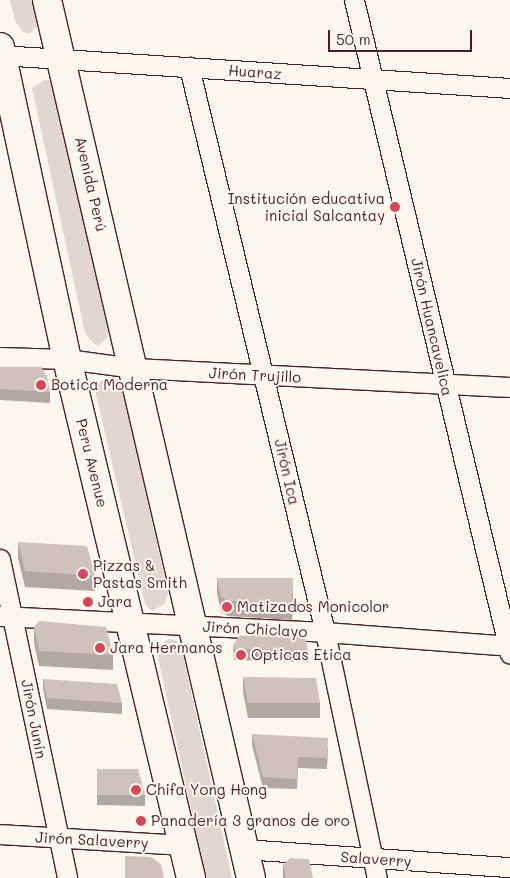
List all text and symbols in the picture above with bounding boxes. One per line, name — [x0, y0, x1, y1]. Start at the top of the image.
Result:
scale bar — [330, 20, 474, 52]
text: 50 m — [336, 29, 371, 49]
street label: Huaraz — [228, 61, 282, 83]
street label: Avenida Perú — [71, 135, 111, 233]
place label: Institución educativa inicial Salcantay — [228, 189, 385, 224]
marker: Institución educativa inicial Salcantay — [389, 201, 401, 213]
street label: Jirón Huancavelica — [407, 256, 457, 398]
street label: Jirón Trujillo — [208, 364, 302, 386]
place label: Botica Moderna — [51, 376, 168, 394]
marker: Botica Moderna — [35, 379, 47, 391]
street label: Peru Avenue — [72, 417, 112, 509]
street label: Jirón Ica — [271, 437, 303, 507]
place label: Pizzas & Pastas Smith — [93, 556, 187, 591]
marker: Pizzas & Pastas Smith — [77, 568, 89, 580]
place label: Jara — [98, 593, 132, 611]
marker: Jara — [82, 596, 94, 608]
place label: Matizados Monicolor — [237, 598, 389, 616]
marker: Matizados Monicolor — [221, 601, 233, 613]
street label: Jirón Chiclayo — [202, 617, 308, 641]
place label: Jara Hermanos — [110, 639, 223, 657]
marker: Jara Hermanos — [94, 642, 106, 654]
place label: Opticas Etica — [251, 646, 352, 664]
marker: Opticas Etica — [235, 649, 247, 661]
street label: Jirón Junín — [18, 678, 50, 760]
place label: Chifa Yong Hong — [146, 781, 267, 799]
marker: Chifa Yong Hong — [130, 784, 142, 796]
place label: Panadería 3 granos de oro — [151, 812, 350, 830]
marker: Panadería 3 granos de oro — [135, 815, 147, 827]
street label: Jirón Salaverry — [35, 828, 149, 852]
street label: Salaverry — [340, 848, 412, 870]

